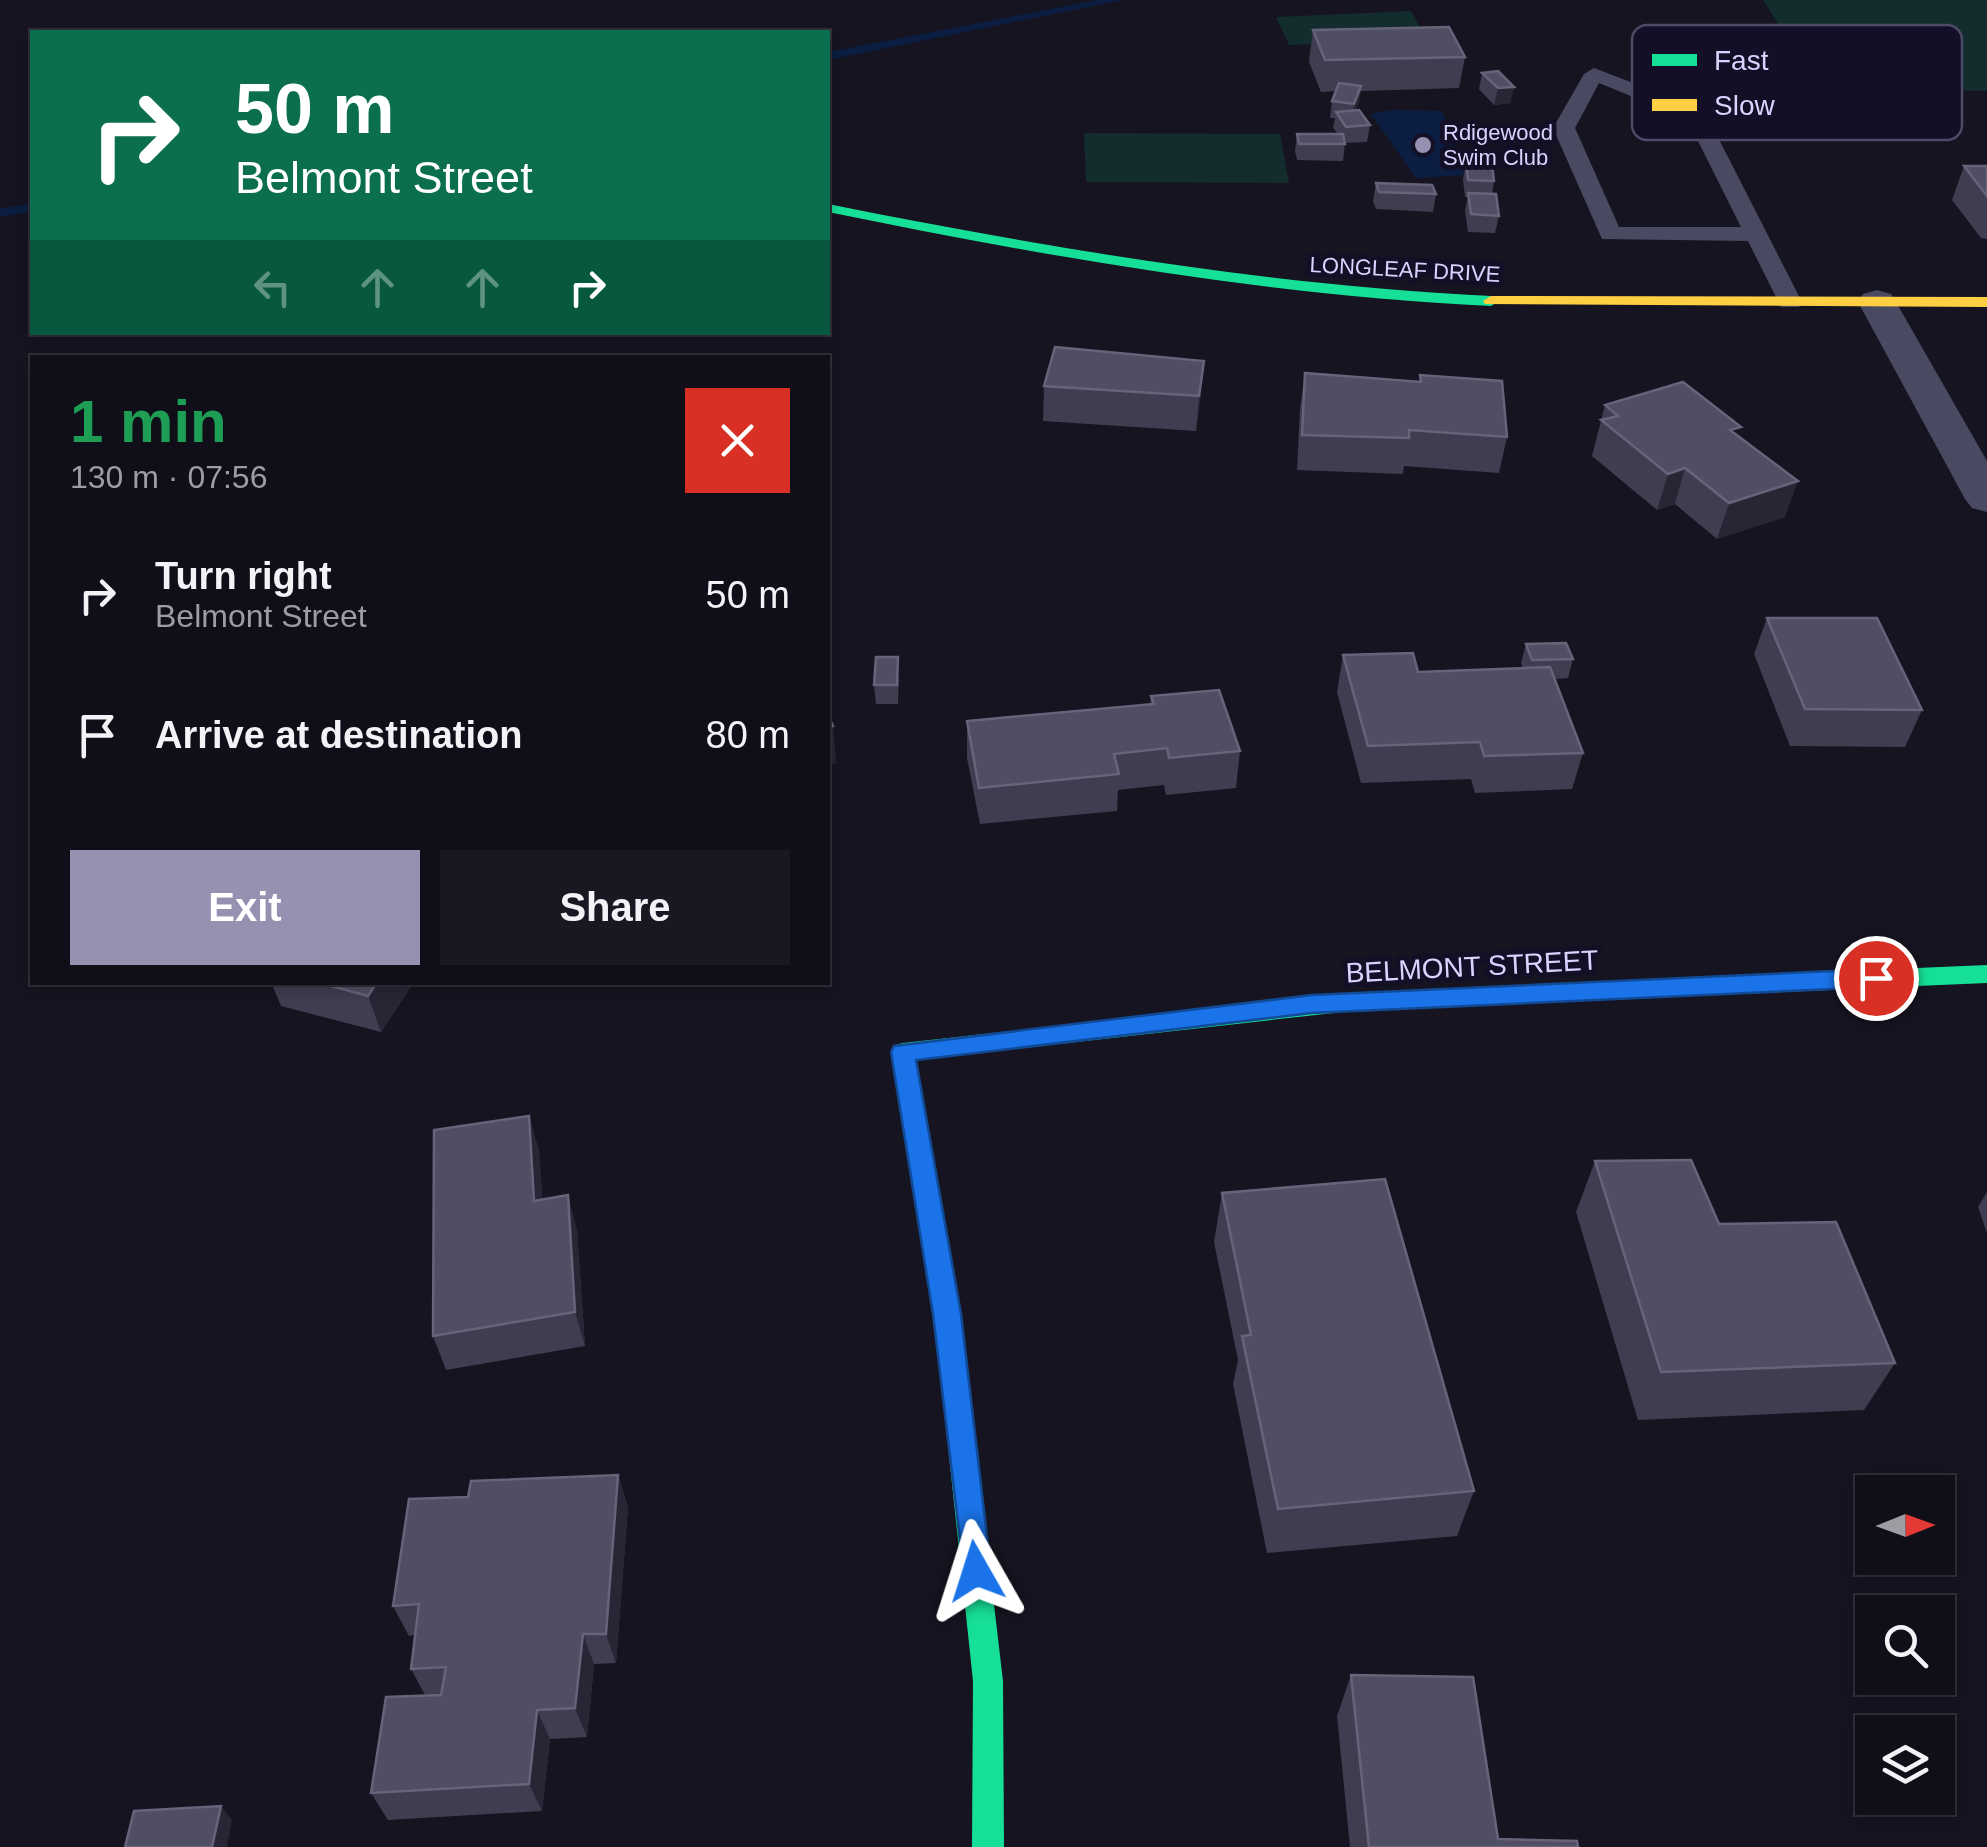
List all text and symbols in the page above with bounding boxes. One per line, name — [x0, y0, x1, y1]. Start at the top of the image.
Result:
legend — [1632, 25, 1962, 140]
text: Fast — [1714, 45, 1769, 76]
icon: right — [70, 70, 200, 200]
text: 50 m — [235, 70, 395, 148]
text: Slow — [1714, 90, 1775, 121]
place label: Rdigewood Swim Club — [1443, 120, 1553, 170]
marker: Rdigewood Swim Club — [1412, 134, 1434, 156]
text: Belmont Street — [235, 152, 533, 203]
street label: LONGLEAF DRIVE — [1309, 252, 1501, 287]
icon: left — [245, 260, 300, 315]
icon: ahead — [350, 260, 405, 315]
icon: ahead — [455, 260, 510, 315]
icon: right — [560, 260, 615, 315]
text: 1 min — [70, 388, 227, 455]
button: close — [685, 388, 790, 493]
text: 130 m · 07:56 — [70, 459, 267, 495]
text: Turn right — [155, 555, 332, 597]
icon: right — [70, 568, 125, 623]
text: 50 m — [706, 574, 790, 616]
text: Belmont Street — [155, 598, 367, 634]
icon: arrive — [70, 708, 125, 763]
text: Arrive at destination — [155, 714, 522, 756]
text: 80 m — [706, 714, 790, 756]
button: Exit — [70, 850, 420, 965]
button: Share — [440, 850, 790, 965]
pin — [1834, 936, 1919, 1021]
street label: BELMONT STREET — [1345, 944, 1599, 989]
icon: arrive — [1849, 951, 1904, 1006]
north arrow — [1855, 1475, 1955, 1575]
map controls — [1855, 1475, 1955, 1815]
position arrow — [924, 1519, 1028, 1623]
button: search — [1855, 1595, 1955, 1695]
button: layers — [1855, 1715, 1955, 1815]

